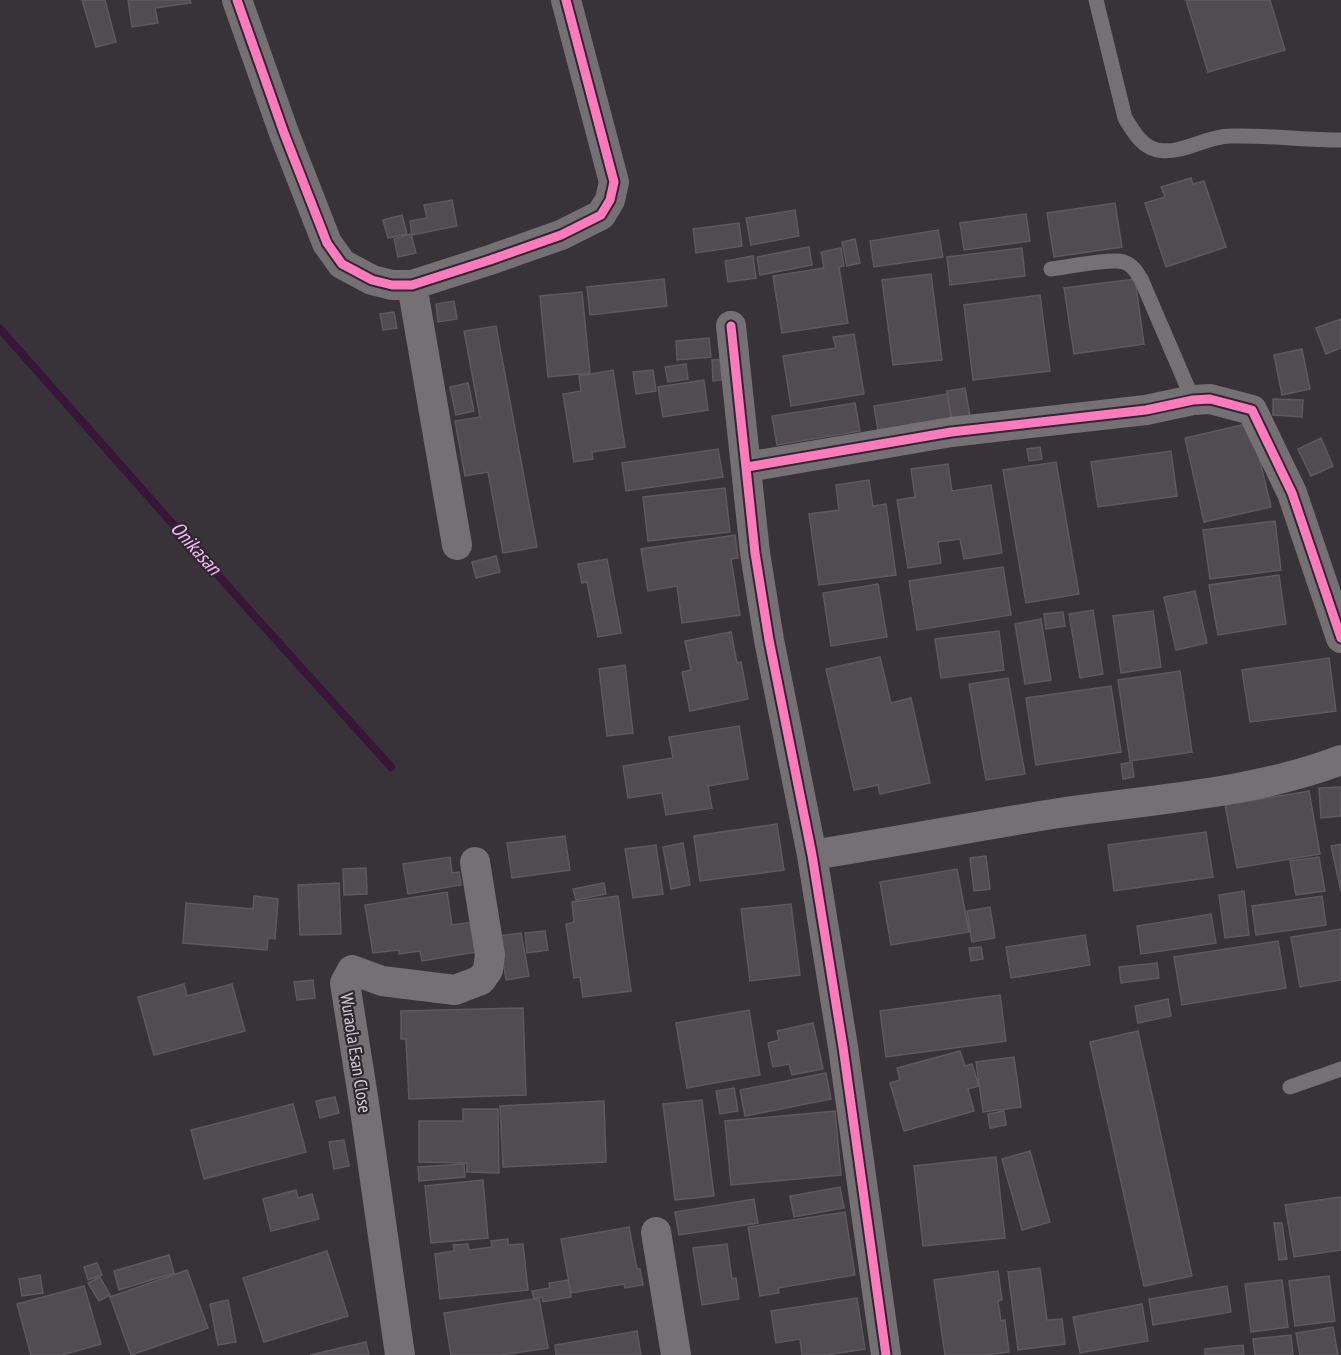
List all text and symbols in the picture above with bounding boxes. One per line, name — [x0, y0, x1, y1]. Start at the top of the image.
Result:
water label: Onikasan — [165, 516, 228, 581]
street label: Wuraola Esan Close — [335, 992, 377, 1114]

